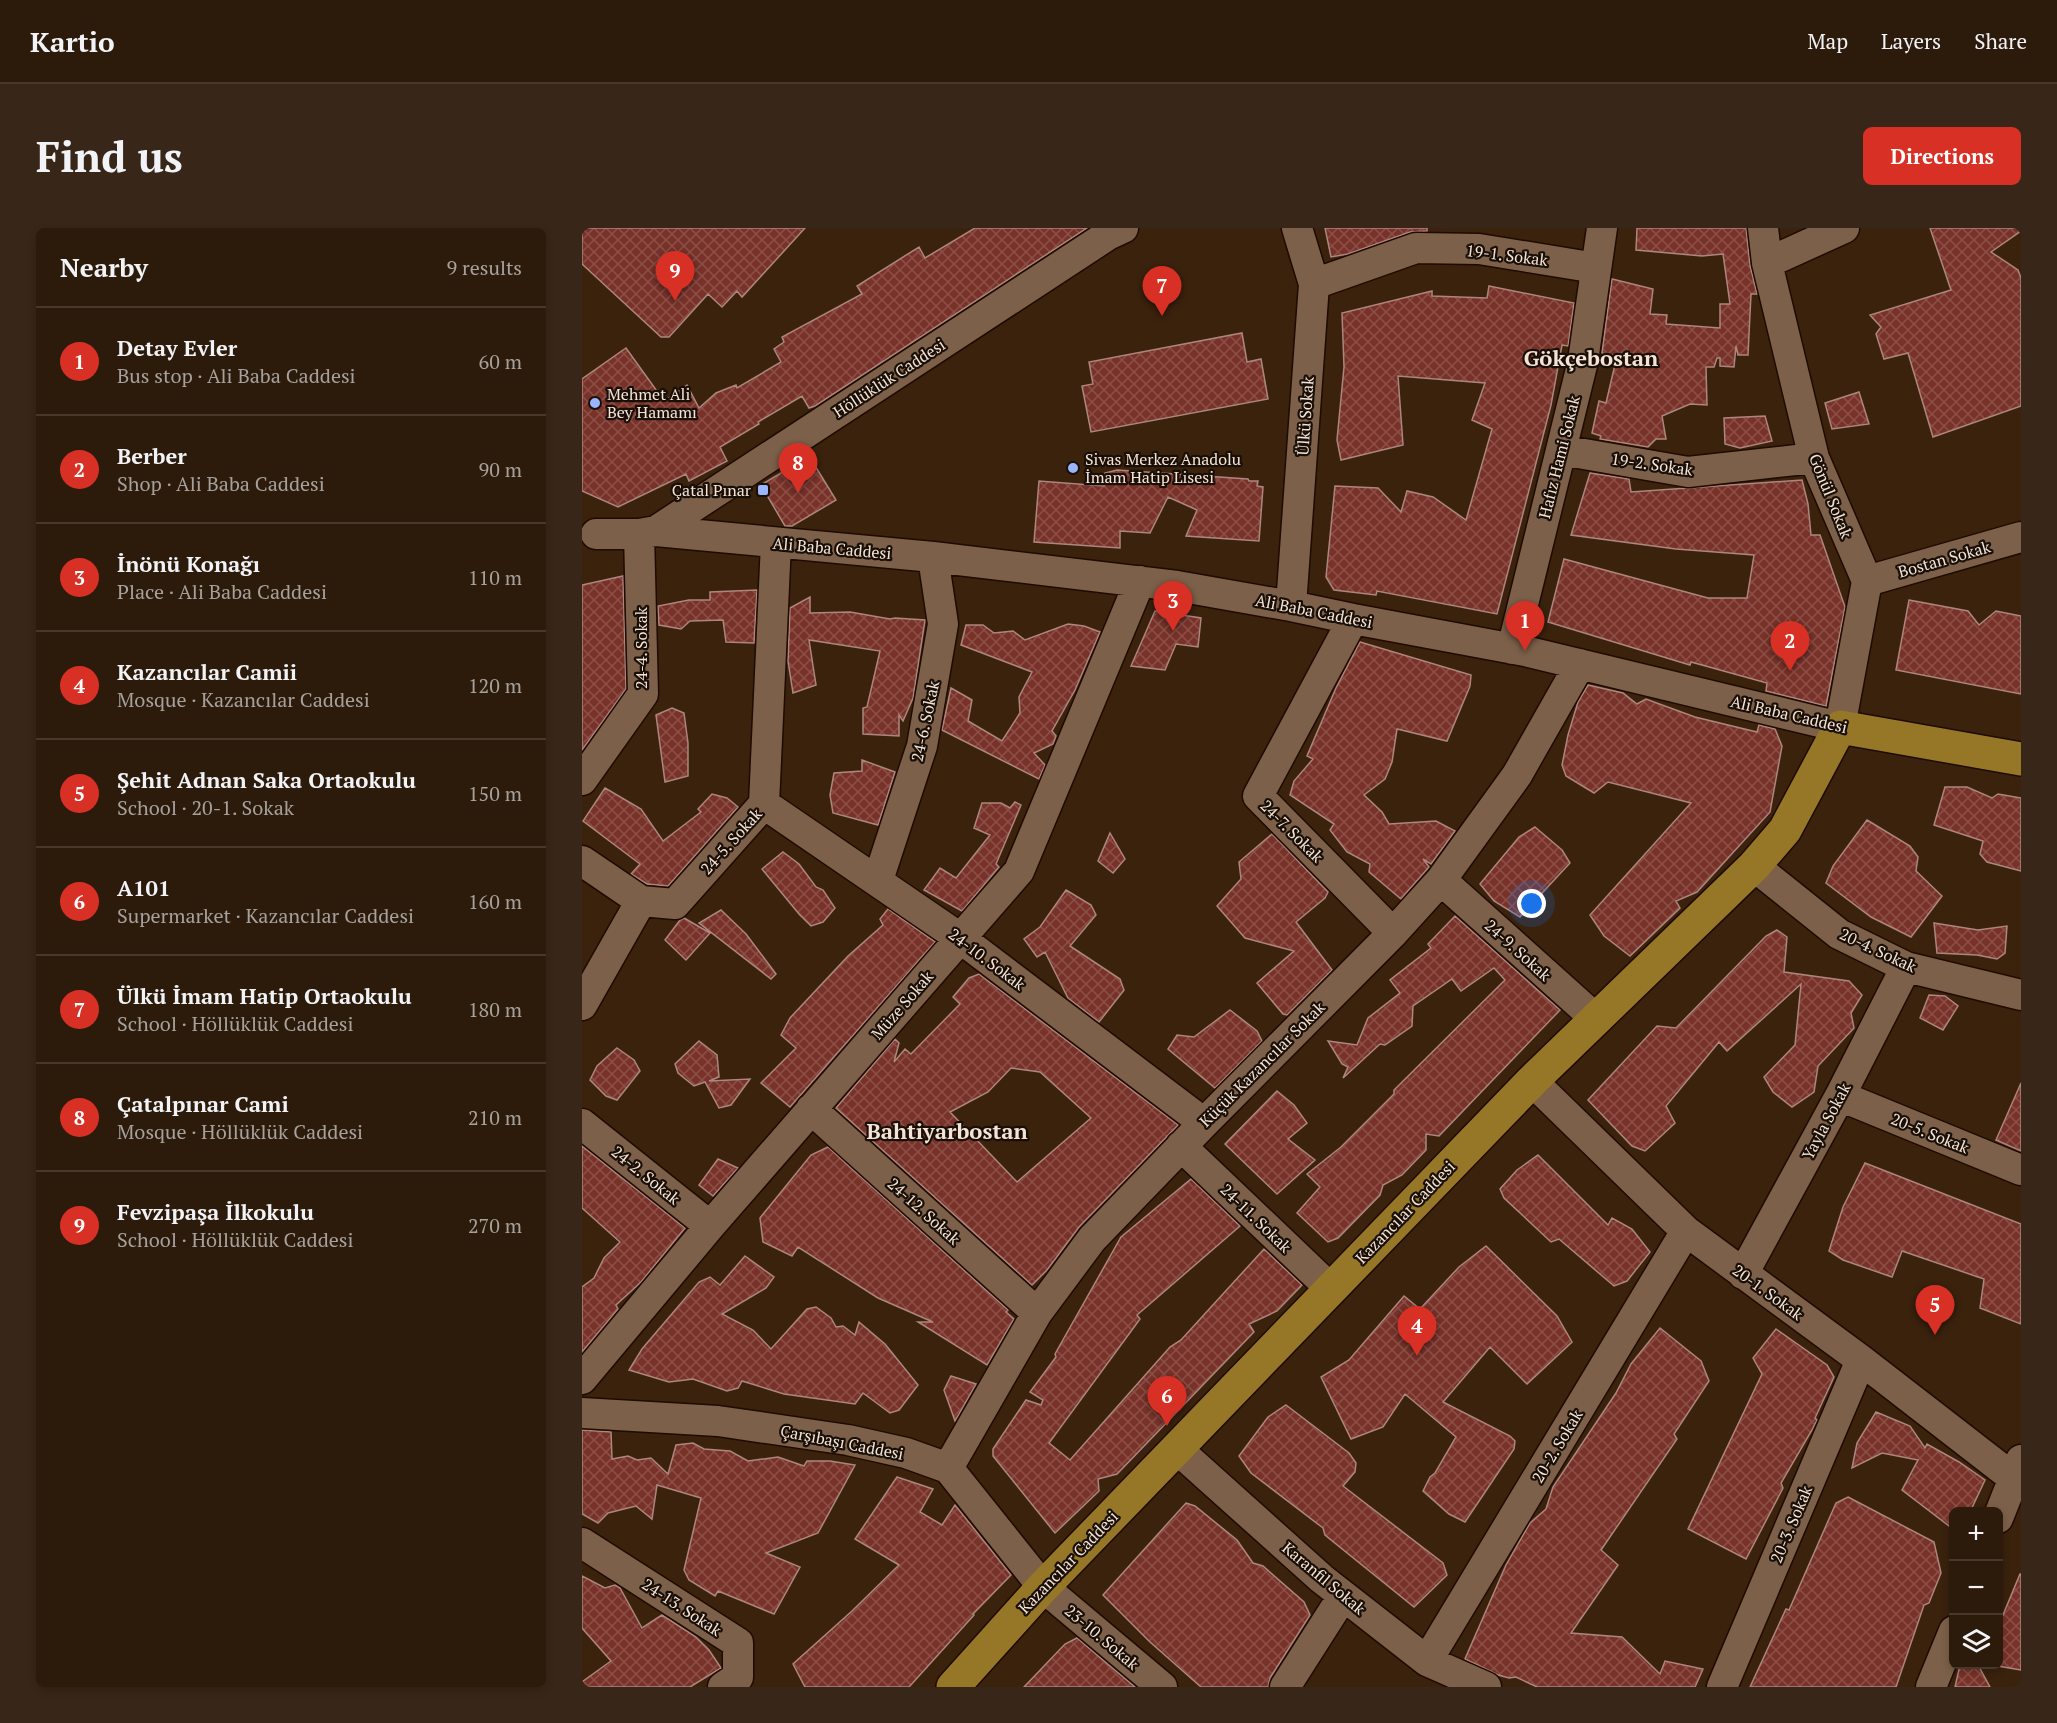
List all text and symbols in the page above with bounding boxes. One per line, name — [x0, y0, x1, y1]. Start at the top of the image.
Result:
text: Kartio — [30, 23, 115, 60]
text: Map — [1807, 27, 1848, 55]
text: Layers — [1881, 27, 1941, 55]
text: Share — [1974, 27, 2027, 55]
button: Directions — [1863, 127, 2021, 185]
text: Find us — [36, 128, 183, 184]
street label: 19-1. Sokak — [1465, 239, 1550, 271]
text: Nearby — [60, 250, 148, 284]
pin: 9 — [656, 251, 694, 301]
text: 9 results — [447, 254, 522, 281]
pin: 7 — [1142, 266, 1182, 316]
text: Detay Evler — [117, 333, 237, 362]
street label: Höllüklük Caddesi — [829, 333, 950, 423]
district label: Gökçebostan — [1524, 343, 1658, 372]
text: 1 — [74, 348, 85, 375]
text: 60 m — [479, 348, 522, 375]
text: Bus stop · Ali Baba Caddesi — [117, 362, 356, 389]
street label: Ülkü Sokak — [1291, 375, 1319, 456]
place label: Mehmet Ali Bey Hamamı — [607, 383, 697, 423]
street label: Hafız Hami Sokak — [1533, 393, 1585, 521]
marker: Mehmet Ali Bey Hamamı — [588, 396, 602, 410]
text: Berber — [117, 441, 187, 470]
pin: 8 — [778, 444, 818, 493]
street label: 19-2. Sokak — [1610, 447, 1695, 481]
place label: Sivas Merkez Anadolu İmam Hatip Lisesi — [1085, 448, 1241, 488]
street label: Gönül Sokak — [1804, 450, 1858, 542]
text: 2 — [74, 456, 85, 483]
text: 90 m — [479, 456, 522, 483]
marker: Sivas Merkez Anadolu İmam Hatip Lisesi — [1066, 461, 1080, 475]
text: Shop · Ali Baba Caddesi — [117, 470, 325, 497]
place label: Çatal Pınar — [672, 479, 752, 501]
marker: Çatal Pınar — [756, 483, 770, 497]
street label: Ali Baba Caddesi — [772, 532, 892, 564]
street label: Bostan Sokak — [1895, 535, 1993, 583]
text: İnönü Konağı — [117, 549, 260, 578]
text: 3 — [74, 564, 85, 591]
text: 110 m — [468, 564, 522, 591]
text: Place · Ali Baba Caddesi — [117, 578, 327, 605]
pin: 3 — [1154, 582, 1192, 631]
street label: Ali Baba Caddesi — [1253, 589, 1375, 633]
pin: 1 — [1506, 602, 1544, 651]
street label: 24-4. Sokak — [630, 606, 652, 689]
pin: 2 — [1770, 622, 1810, 671]
text: Kazancılar Camii — [117, 657, 297, 686]
text: 4 — [74, 672, 85, 699]
text: 120 m — [468, 672, 522, 699]
street label: 24-6. Sokak — [906, 678, 944, 763]
text: Mosque · Kazancılar Caddesi — [117, 686, 370, 713]
street label: Ali Baba Caddesi — [1729, 690, 1850, 738]
text: Şehit Adnan Saka Ortaokulu — [117, 765, 416, 794]
text: 5 — [74, 780, 85, 807]
text: 150 m — [468, 780, 522, 807]
text: School · 20-1. Sokak — [117, 794, 294, 821]
street label: 24-7. Sokak — [1256, 795, 1329, 868]
street label: 24-5. Sokak — [695, 803, 767, 879]
text: A101 — [117, 873, 170, 902]
text: 6 — [74, 888, 85, 915]
text: 160 m — [468, 888, 522, 915]
your location — [1517, 889, 1546, 918]
text: Supermarket · Kazancılar Caddesi — [117, 902, 414, 929]
street label: 24-9. Sokak — [1480, 914, 1556, 986]
street label: 24-10. Sokak — [944, 923, 1030, 996]
street label: 20-4. Sokak — [1836, 923, 1921, 978]
street label: Müze Sokak — [866, 965, 939, 1044]
text: Ülkü İmam Hatip Ortaokulu — [117, 981, 412, 1010]
text: 7 — [74, 996, 85, 1023]
text: 180 m — [468, 996, 522, 1023]
street label: Küçük Kazancılar Sokak — [1194, 996, 1330, 1132]
text: School · Höllüklük Caddesi — [117, 1010, 354, 1037]
street label: Yayla Sokak — [1797, 1078, 1856, 1163]
text: Çatalpınar Cami — [117, 1089, 289, 1118]
text: 8 — [74, 1104, 85, 1131]
text: 210 m — [468, 1104, 522, 1131]
street label: 20-5. Sokak — [1888, 1107, 1973, 1159]
district label: Bahtiyarbostan — [866, 1116, 1028, 1145]
text: Mosque · Höllüklük Caddesi — [117, 1118, 363, 1145]
street label: 24-2. Sokak — [607, 1141, 685, 1210]
street label: Kazancılar Caddesi — [1350, 1156, 1460, 1268]
street label: 24-12. Sokak — [883, 1173, 966, 1250]
street label: 24-11. Sokak — [1216, 1179, 1297, 1258]
text: Fevzipaşa İlkokulu — [117, 1197, 314, 1226]
text: 9 — [74, 1212, 85, 1239]
text: 270 m — [468, 1212, 522, 1239]
text: School · Höllüklük Caddesi — [117, 1226, 354, 1253]
street label: 20-1. Sokak — [1728, 1259, 1808, 1325]
pin: 5 — [1916, 1286, 1954, 1335]
pin: 4 — [1398, 1306, 1436, 1356]
pin: 6 — [1148, 1376, 1186, 1426]
street label: 20-2. Sokak — [1526, 1405, 1588, 1487]
street label: Çarşıbaşı Caddesi — [778, 1419, 906, 1465]
street label: 20-3. Sokak — [1765, 1481, 1817, 1566]
street label: Kazancılar Caddesi — [1013, 1506, 1123, 1618]
map controls — [1949, 1507, 2003, 1669]
button: + — [1949, 1507, 2003, 1561]
street label: Karanfil Sokak — [1278, 1537, 1371, 1620]
button: − — [1949, 1561, 2003, 1615]
street label: 24-13. Sokak — [638, 1573, 727, 1641]
street label: 23-10. Sokak — [1060, 1599, 1144, 1675]
button: layers — [1949, 1615, 2003, 1669]

